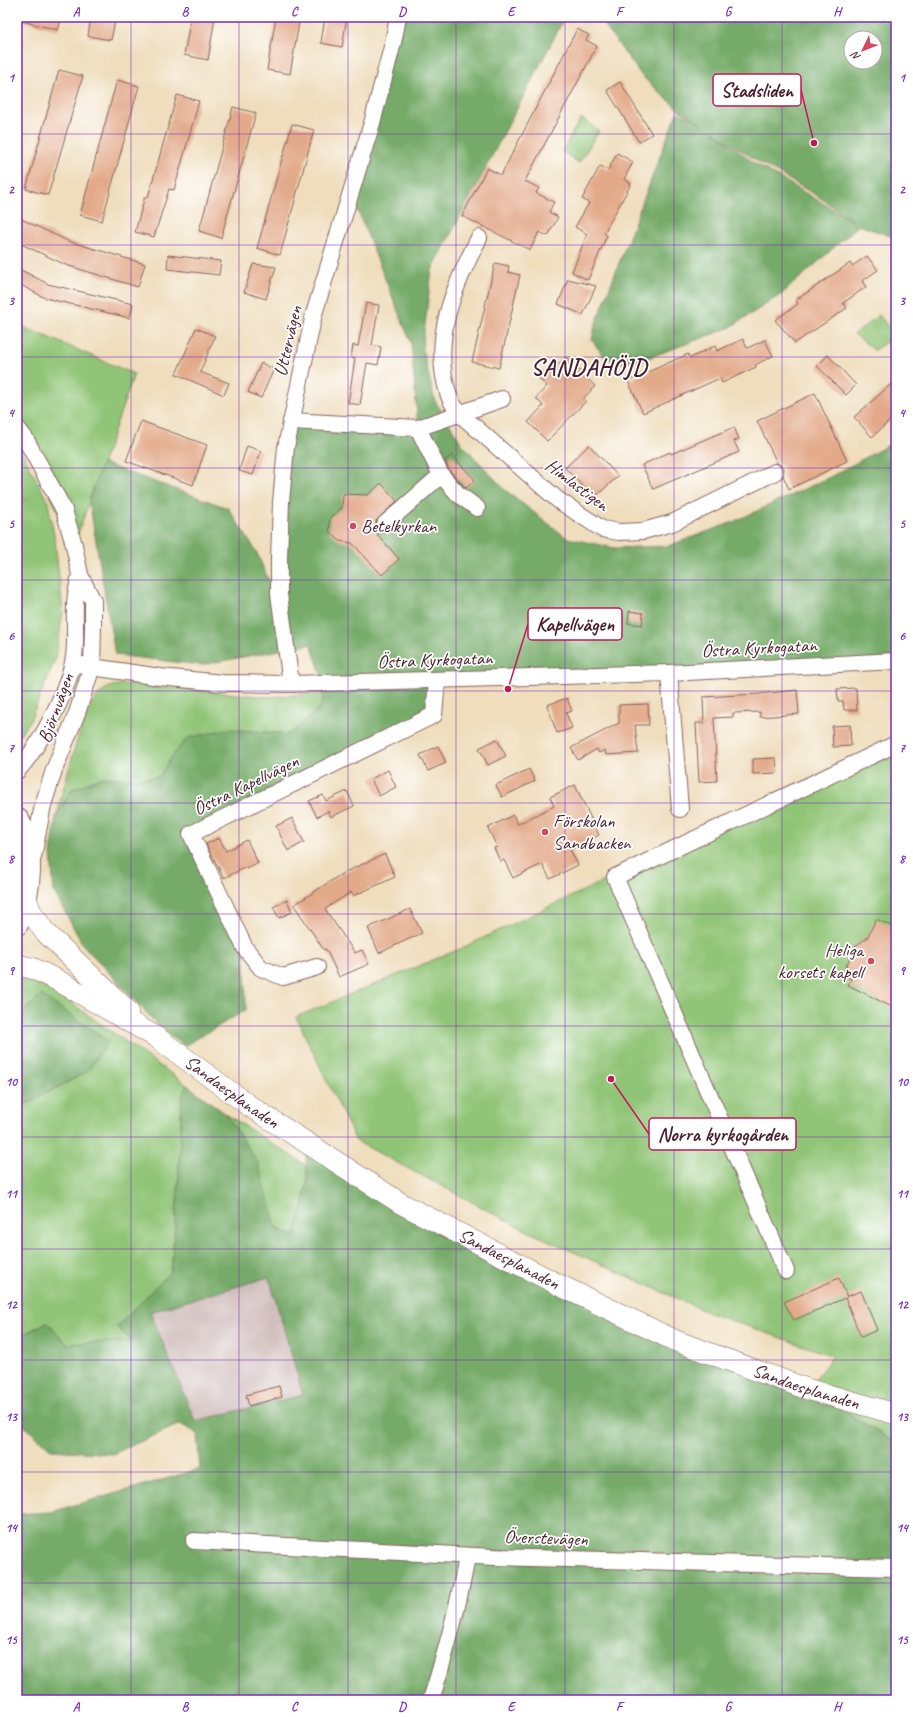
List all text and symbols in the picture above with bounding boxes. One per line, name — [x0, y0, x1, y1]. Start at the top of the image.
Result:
text: A — [73, 4, 81, 20]
text: B — [182, 4, 190, 20]
text: C — [291, 4, 299, 20]
text: D — [398, 4, 407, 20]
text: E — [508, 4, 517, 20]
text: F — [616, 4, 625, 20]
text: G — [725, 4, 733, 20]
text: H — [833, 4, 843, 20]
north arrow — [843, 30, 883, 70]
text: N — [847, 48, 863, 64]
text: 1 — [8, 70, 16, 86]
text: 1 — [899, 70, 907, 86]
callout: Stadsliden — [713, 74, 801, 106]
text: Stadsliden — [721, 78, 795, 103]
text: 2 — [8, 182, 15, 198]
text: 2 — [899, 182, 906, 198]
text: 3 — [8, 293, 15, 309]
text: 3 — [899, 293, 906, 309]
street label: Uttervägen — [268, 303, 308, 379]
district label: SANDAHÖJD — [531, 353, 649, 382]
text: 4 — [8, 405, 16, 421]
text: 4 — [899, 405, 907, 421]
street label: Himlastigen — [540, 453, 615, 518]
place label: Betelkyrkan — [361, 514, 437, 538]
text: 5 — [8, 516, 15, 532]
text: 5 — [899, 516, 906, 532]
marker: Betelkyrkan — [348, 521, 358, 531]
callout: Kapellvägen — [528, 608, 622, 640]
text: Kapellvägen — [536, 612, 615, 637]
text: 6 — [8, 628, 15, 644]
text: 6 — [899, 628, 906, 644]
street label: Östra Kyrkogatan — [701, 633, 819, 663]
street label: Östra Kyrkogatan — [377, 646, 495, 674]
street label: Björnvägen — [32, 670, 80, 746]
text: 7 — [8, 740, 15, 756]
text: 7 — [899, 740, 906, 756]
street label: Östra Kapellvägen — [189, 749, 303, 821]
place label: Förskolan Sandbacken — [553, 809, 632, 855]
marker: Förskolan Sandbacken — [540, 827, 550, 837]
text: 8 — [8, 851, 16, 867]
text: 8 — [899, 851, 907, 867]
place label: Heliga korsets kapell — [778, 938, 867, 984]
marker: Heliga korsets kapell — [866, 956, 876, 966]
text: 9 — [8, 963, 15, 979]
text: 9 — [899, 963, 906, 979]
street label: Sandaesplanaden — [180, 1050, 284, 1134]
text: 10 — [5, 1074, 18, 1090]
text: 10 — [896, 1074, 909, 1090]
callout: Norra kyrkogården — [649, 1118, 796, 1150]
text: Norra kyrkogården — [658, 1122, 790, 1147]
text: 11 — [5, 1186, 19, 1202]
text: 11 — [896, 1186, 910, 1202]
street label: Sandaesplanaden — [454, 1223, 564, 1295]
text: 12 — [5, 1297, 18, 1313]
text: 12 — [896, 1297, 909, 1313]
street label: Sandaesplanaden — [749, 1358, 862, 1415]
text: 13 — [5, 1409, 18, 1425]
text: 13 — [896, 1409, 909, 1425]
text: 14 — [5, 1520, 19, 1536]
text: 14 — [896, 1520, 910, 1536]
street label: Överstevägen — [504, 1525, 589, 1551]
text: 15 — [5, 1632, 18, 1648]
text: 15 — [896, 1632, 909, 1648]
text: A — [73, 1699, 81, 1715]
text: B — [182, 1699, 190, 1715]
text: C — [291, 1699, 299, 1715]
text: D — [398, 1699, 407, 1715]
text: E — [508, 1699, 517, 1715]
text: F — [616, 1699, 625, 1715]
text: G — [725, 1699, 733, 1715]
text: H — [833, 1699, 843, 1715]

